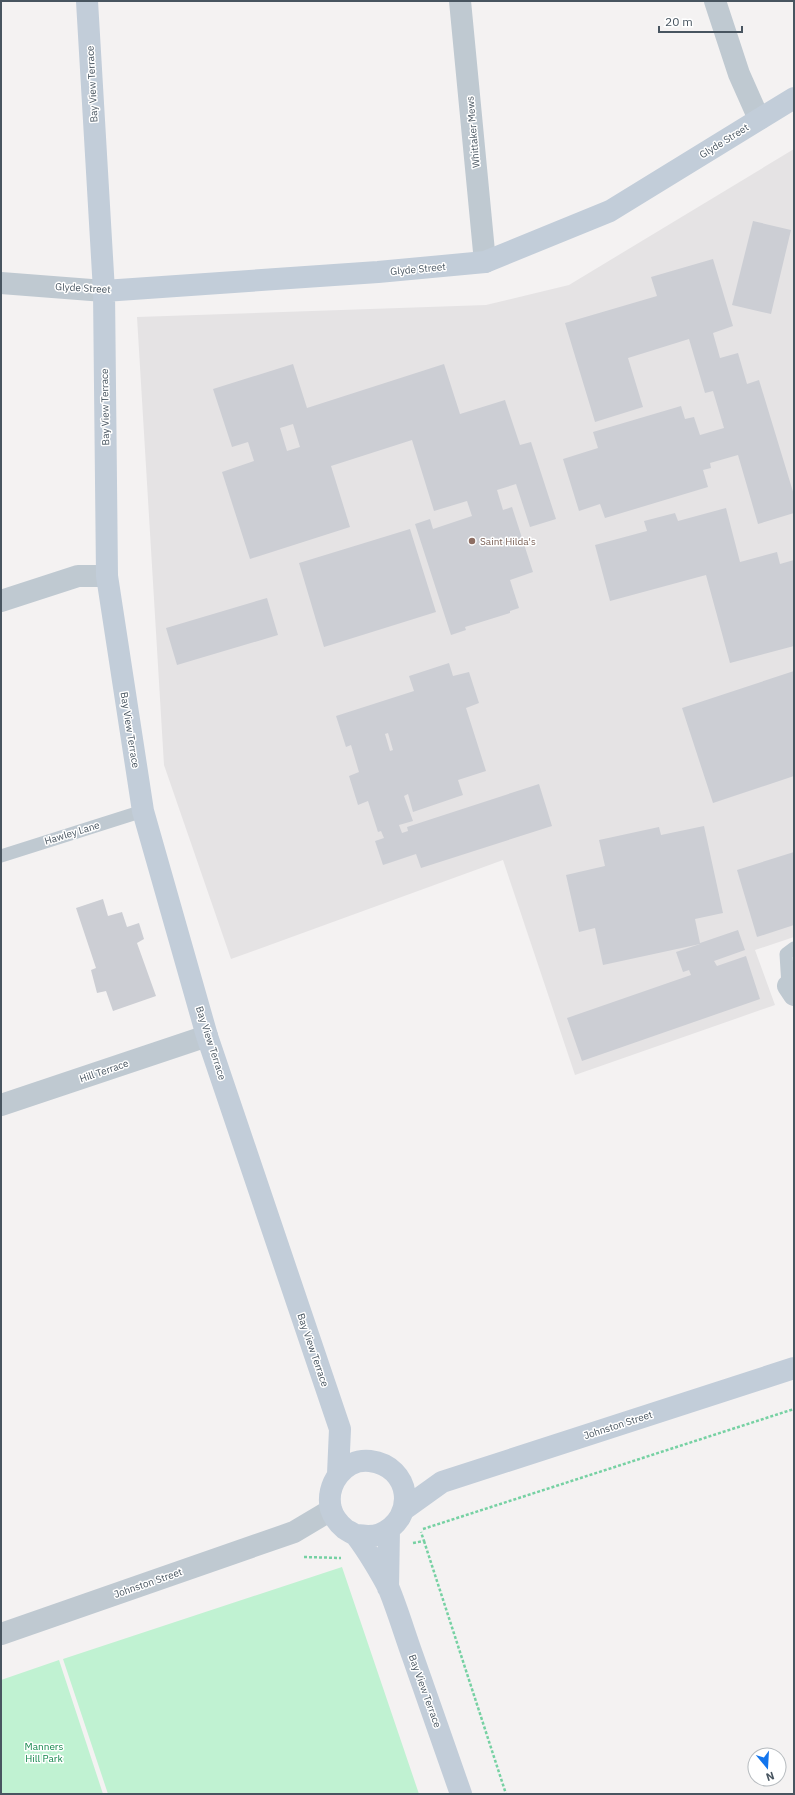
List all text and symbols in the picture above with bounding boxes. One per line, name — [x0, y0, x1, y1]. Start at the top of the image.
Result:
scale bar — [659, 8, 742, 34]
text: 20 m — [665, 14, 693, 29]
street label: Bay View Terrace — [83, 45, 101, 123]
street label: Whittaker Mews — [463, 95, 483, 168]
street label: Glyde Street — [697, 120, 751, 161]
street label: Glyde Street — [390, 260, 447, 278]
street label: Glyde Street — [55, 280, 112, 296]
street label: Bay View Terrace — [98, 368, 112, 446]
place label: Saint Hilda's — [480, 535, 536, 548]
marker: Saint Hilda's — [467, 536, 477, 546]
street label: Bay View Terrace — [118, 691, 143, 769]
street label: Hawley Lane — [43, 818, 102, 848]
street label: Bay View Terrace — [193, 1004, 229, 1082]
street label: Hill Terrace — [78, 1056, 131, 1085]
street label: Bay View Terrace — [294, 1312, 332, 1389]
street label: Johnston Street — [582, 1408, 654, 1442]
street label: Johnston Street — [112, 1565, 184, 1601]
street label: Bay View Terrace — [406, 1653, 444, 1730]
park label: Manners Hill Park — [25, 1740, 64, 1765]
north arrow — [747, 1747, 787, 1787]
text: N — [764, 1769, 776, 1784]

